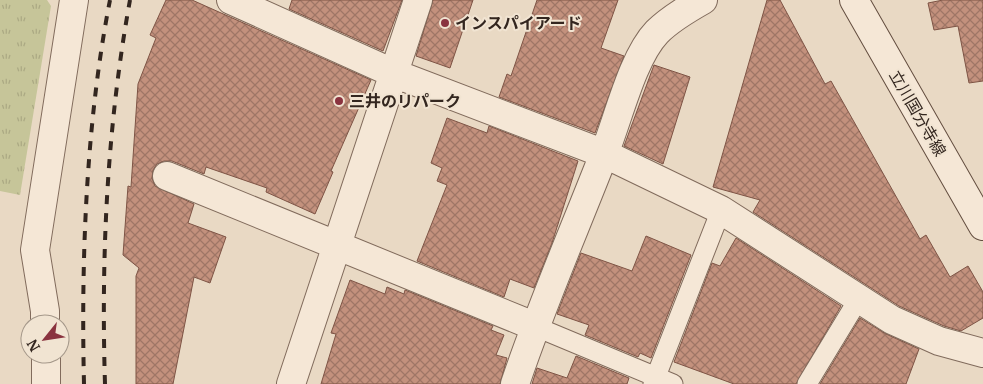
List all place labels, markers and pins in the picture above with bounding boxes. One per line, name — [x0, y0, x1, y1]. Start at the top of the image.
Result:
place label: インスパイアード — [455, 13, 582, 33]
marker: インスパイアード — [439, 17, 451, 29]
place label: 三井のリパーク — [349, 91, 461, 111]
marker: 三井のリパーク — [333, 95, 345, 107]

